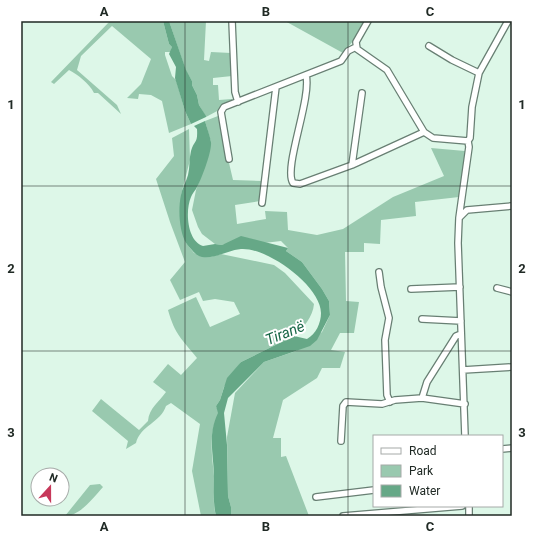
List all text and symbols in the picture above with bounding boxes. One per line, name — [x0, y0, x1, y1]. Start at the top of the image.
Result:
text: A — [100, 4, 109, 19]
text: B — [262, 4, 270, 19]
text: C — [426, 4, 435, 19]
text: 1 — [7, 97, 15, 112]
text: 1 — [518, 97, 526, 112]
text: 2 — [7, 261, 15, 276]
text: 2 — [518, 261, 526, 276]
water label: Tiranë — [263, 317, 307, 349]
text: 3 — [7, 425, 15, 440]
text: 3 — [518, 425, 526, 440]
legend — [373, 435, 503, 507]
text: Road — [409, 444, 437, 458]
text: Park — [409, 464, 434, 478]
north arrow — [30, 467, 70, 507]
text: N — [47, 471, 60, 486]
text: Water — [409, 484, 440, 498]
text: A — [100, 519, 109, 534]
text: B — [262, 519, 270, 534]
text: C — [426, 519, 435, 534]

